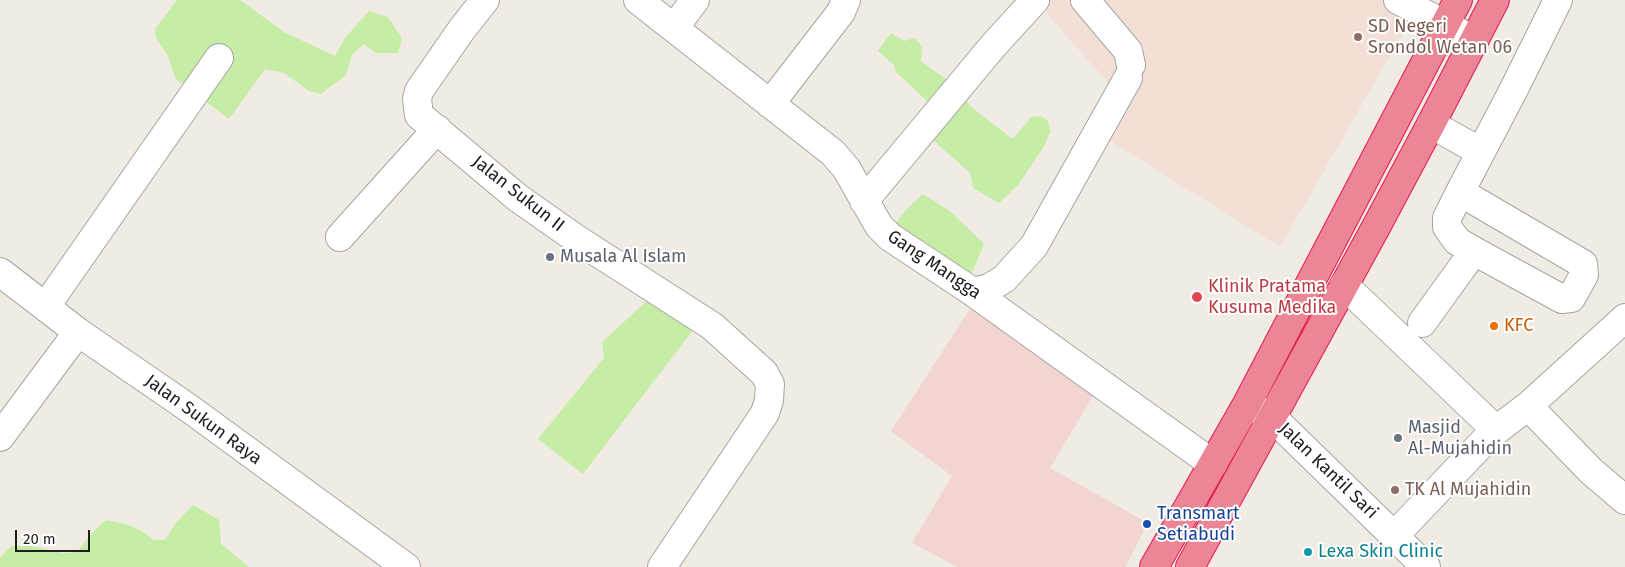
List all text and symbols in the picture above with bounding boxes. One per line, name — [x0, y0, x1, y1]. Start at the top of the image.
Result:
place label: SD Negeri Srondol Wetan 06 — [1368, 16, 1512, 58]
marker: SD Negeri Srondol Wetan 06 — [1352, 31, 1364, 43]
street label: Jalan Sukun II — [468, 151, 568, 237]
street label: Gang Mangga — [883, 226, 985, 304]
place label: Musala Al Islam — [560, 246, 687, 268]
marker: Musala Al Islam — [544, 251, 556, 263]
place label: Klinik Pratama Kusuma Medika — [1208, 276, 1336, 318]
marker: Klinik Pratama Kusuma Medika — [1190, 290, 1204, 304]
place label: KFC — [1504, 315, 1533, 337]
marker: KFC — [1488, 320, 1500, 332]
street label: Jalan Sukun Raya — [140, 370, 266, 470]
place label: Masjid Al-Mujahidin — [1408, 417, 1512, 459]
street label: Jalan Kantil Sari — [1274, 418, 1382, 524]
marker: Masjid Al-Mujahidin — [1392, 432, 1404, 444]
place label: TK Al Mujahidin — [1405, 479, 1531, 501]
marker: TK Al Mujahidin — [1389, 484, 1401, 496]
place label: Transmart Setiabudi — [1157, 503, 1239, 546]
marker: Transmart Setiabudi — [1141, 518, 1153, 530]
scale bar — [18, 520, 92, 552]
text: 20 m — [23, 530, 56, 548]
place label: Lexa Skin Clinic — [1318, 541, 1443, 563]
marker: Lexa Skin Clinic — [1302, 546, 1314, 558]

